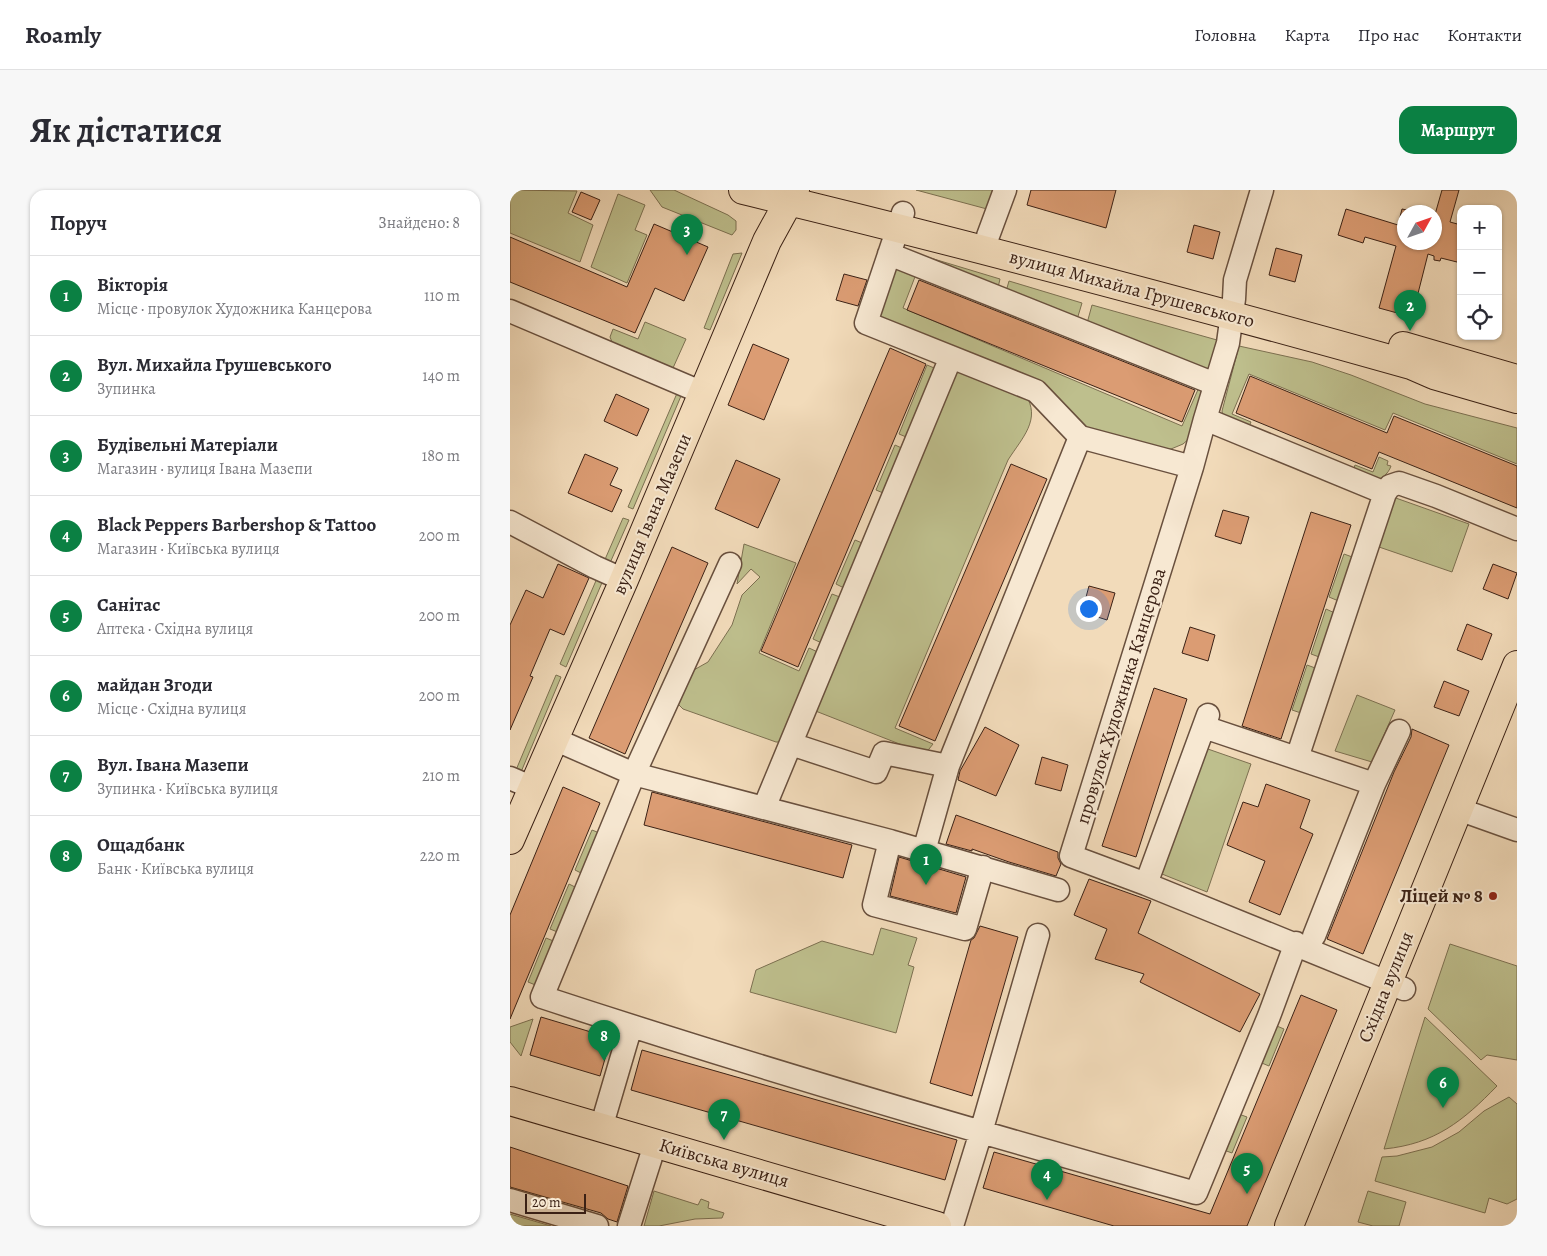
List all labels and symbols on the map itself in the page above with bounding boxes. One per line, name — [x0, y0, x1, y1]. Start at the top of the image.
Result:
north arrow — [1397, 205, 1442, 250]
pin: 3 — [671, 214, 703, 255]
street label: вулиця Михайла Грушевського — [1007, 244, 1257, 334]
pin: 2 — [1394, 290, 1426, 331]
street label: вулиця Івана Мазепи — [606, 429, 698, 599]
street label: провулок Художника Канцерова — [1070, 564, 1172, 827]
your location — [1076, 596, 1102, 622]
pin: 1 — [910, 844, 942, 885]
place label: Ліцей № 8 — [1400, 883, 1483, 909]
marker: Ліцей № 8 — [1487, 890, 1499, 902]
street label: Східна вулиця — [1352, 928, 1420, 1046]
pin: 8 — [588, 1020, 620, 1061]
pin: 6 — [1427, 1067, 1459, 1108]
pin: 7 — [708, 1099, 740, 1140]
street label: Київська вулиця — [656, 1132, 792, 1194]
pin: 5 — [1231, 1153, 1263, 1194]
pin: 4 — [1031, 1159, 1063, 1200]
scale bar — [525, 1191, 586, 1214]

